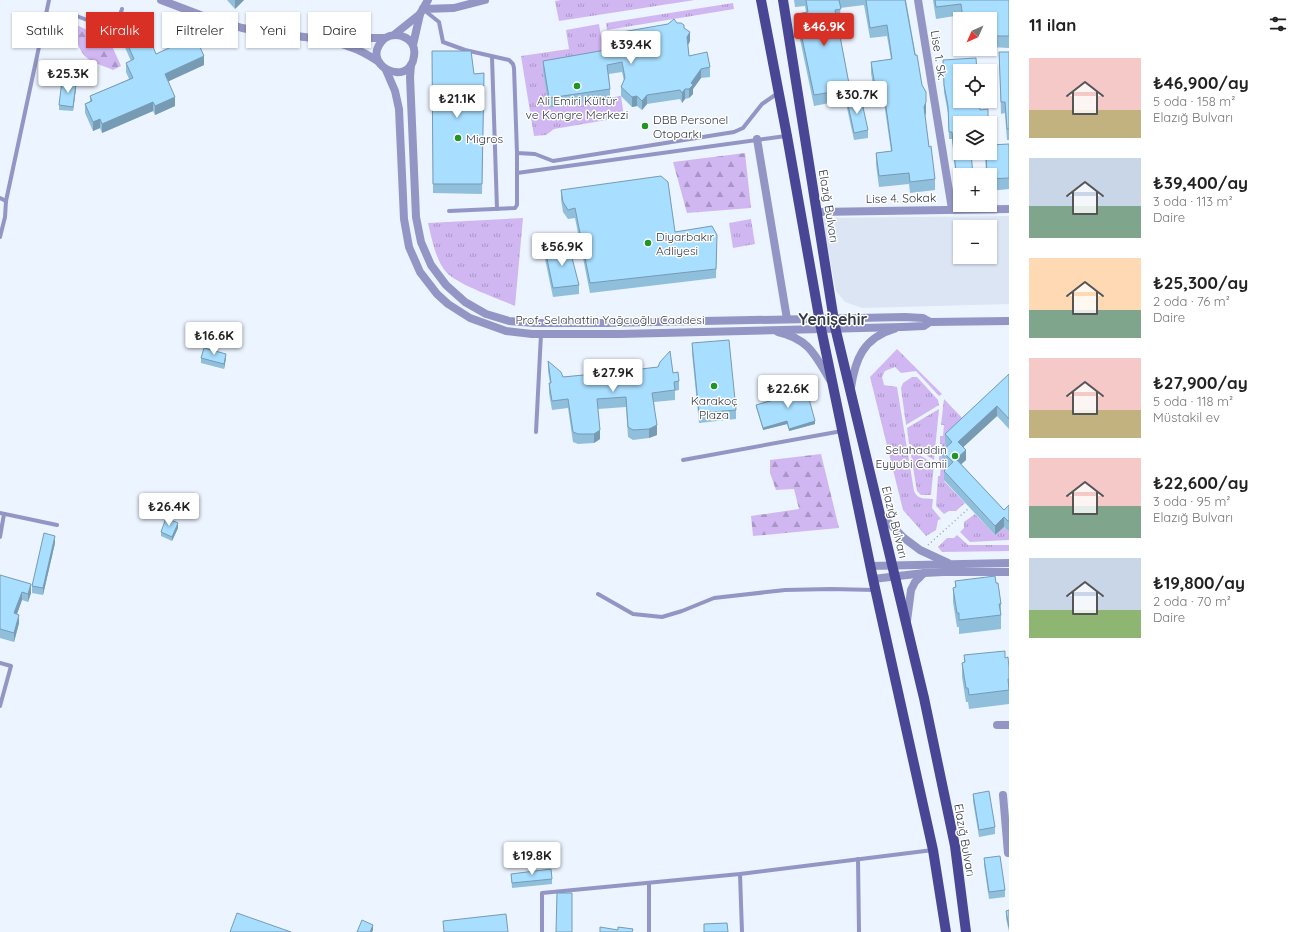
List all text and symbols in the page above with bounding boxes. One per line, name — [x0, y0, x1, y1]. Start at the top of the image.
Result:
chip: Satılık — [12, 12, 78, 48]
chip: Kiralık — [86, 12, 154, 48]
chip: Filtreler — [162, 12, 238, 48]
chip: Yeni — [246, 12, 300, 48]
chip: Daire — [308, 12, 371, 48]
north arrow — [953, 12, 997, 56]
map controls — [953, 12, 997, 264]
pin: ₺46.9K — [791, 13, 857, 47]
icon: filters — [1267, 13, 1289, 35]
text: 11 ilan — [1029, 14, 1076, 35]
text: ₺46.9K — [803, 18, 845, 34]
street label: Lise 1. Sk. — [928, 29, 950, 81]
pin: ₺39.4K — [598, 31, 664, 65]
text: ₺39.4K — [610, 36, 652, 52]
pin: ₺25.3K — [35, 60, 101, 94]
button: locate — [953, 64, 997, 108]
text: ₺25.3K — [47, 65, 89, 81]
text: ₺46,900/ay — [1153, 72, 1249, 93]
icon: home — [1061, 74, 1109, 122]
marker: Ali Emiri Kültür ve Kongre Merkezi — [572, 81, 582, 91]
pin: ₺30.7K — [824, 81, 890, 115]
pin: ₺21.1K — [424, 85, 490, 119]
text: ₺30.7K — [836, 86, 878, 102]
text: ₺21.1K — [439, 90, 475, 106]
place label: Ali Emiri Kültür ve Kongre Merkezi — [526, 93, 628, 122]
text: 5 oda · 158 m² — [1153, 93, 1235, 109]
text: Elazığ Bulvarı — [1153, 109, 1233, 125]
place label: DBB Personel Otoparkı — [653, 112, 728, 141]
button: layers — [953, 116, 997, 160]
marker: DBB Personel Otoparkı — [640, 121, 650, 131]
place label: Migros — [466, 131, 504, 146]
marker: Migros — [453, 133, 463, 143]
street label: Elazığ Bulvarı — [816, 168, 842, 244]
button: + — [953, 168, 997, 212]
text: ₺39,400/ay — [1153, 172, 1248, 193]
icon: home — [1061, 174, 1109, 222]
street label: Lise 4. Sokak — [866, 190, 936, 206]
text: 3 oda · 113 m² — [1153, 193, 1233, 209]
text: Daire — [1153, 209, 1185, 225]
button: − — [953, 220, 997, 264]
place label: Diyarbakır Adliyesi — [656, 229, 714, 258]
pin: ₺56.9K — [529, 233, 595, 267]
text: ₺56.9K — [541, 238, 583, 254]
marker: Diyarbakır Adliyesi — [643, 238, 653, 248]
text: ₺25,300/ay — [1153, 272, 1248, 293]
icon: home — [1061, 274, 1109, 322]
text: 2 oda · 76 m² — [1153, 293, 1230, 309]
district label: Yenişehir — [799, 309, 867, 329]
text: Daire — [1153, 309, 1185, 325]
street label: Prof. Selahattin Yağcıoğlu Caddesi — [515, 312, 705, 327]
pin: ₺16.6K — [181, 322, 247, 356]
text: ₺16.6K — [194, 327, 234, 343]
pin: ₺27.9K — [580, 359, 646, 393]
text: ₺27.9K — [593, 364, 634, 380]
text: ₺27,900/ay — [1153, 372, 1248, 393]
icon: home — [1061, 374, 1109, 422]
pin: ₺22.6K — [755, 375, 821, 409]
text: ₺22.6K — [767, 380, 809, 396]
marker: Karakoç Plaza — [709, 381, 719, 391]
place label: Karakoç Plaza — [691, 393, 737, 422]
text: 5 oda · 118 m² — [1153, 393, 1233, 409]
text: Müstakil ev — [1153, 409, 1220, 425]
place label: Selahaddin Eyyubi Camii — [876, 442, 947, 471]
marker: Selahaddin Eyyubi Camii — [950, 451, 960, 461]
text: ₺22,600/ay — [1153, 472, 1248, 493]
icon: home — [1061, 474, 1109, 522]
street label: Elazığ Bulvarı — [879, 484, 911, 560]
pin: ₺26.4K — [136, 493, 202, 527]
text: 3 oda · 95 m² — [1153, 493, 1230, 509]
text: ₺26.4K — [148, 498, 190, 514]
text: Elazığ Bulvarı — [1153, 509, 1233, 525]
text: ₺19,800/ay — [1153, 572, 1245, 593]
icon: home — [1061, 574, 1109, 622]
text: 2 oda · 70 m² — [1153, 593, 1231, 609]
text: Daire — [1153, 609, 1185, 625]
street label: Elazığ Bulvarı — [951, 802, 979, 878]
pin: ₺19.8K — [499, 842, 565, 876]
text: ₺19.8K — [512, 847, 552, 863]

